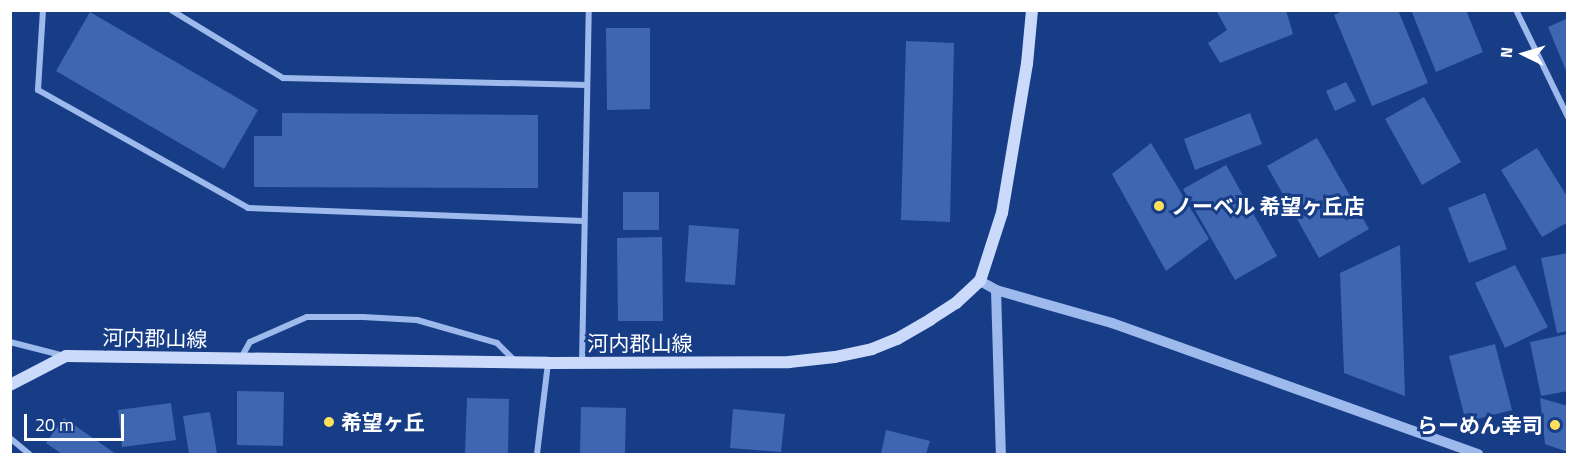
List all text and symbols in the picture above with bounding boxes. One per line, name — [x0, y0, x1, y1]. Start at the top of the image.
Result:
north arrow — [1494, 24, 1554, 84]
text: N — [1494, 46, 1519, 59]
place label: ノーベル 希望ヶ丘店 — [1171, 193, 1365, 219]
marker: ノーベル 希望ヶ丘店 — [1152, 199, 1166, 213]
street label: 河内郡山線 — [102, 324, 208, 352]
street label: 河内郡山線 — [588, 330, 692, 356]
scale bar — [27, 402, 128, 440]
place label: 希望ヶ丘 — [341, 409, 425, 435]
text: 20 m — [35, 411, 74, 438]
place label: らーめん幸司 — [1417, 412, 1543, 438]
marker: 希望ヶ丘 — [322, 415, 336, 429]
marker: らーめん幸司 — [1548, 418, 1562, 432]

